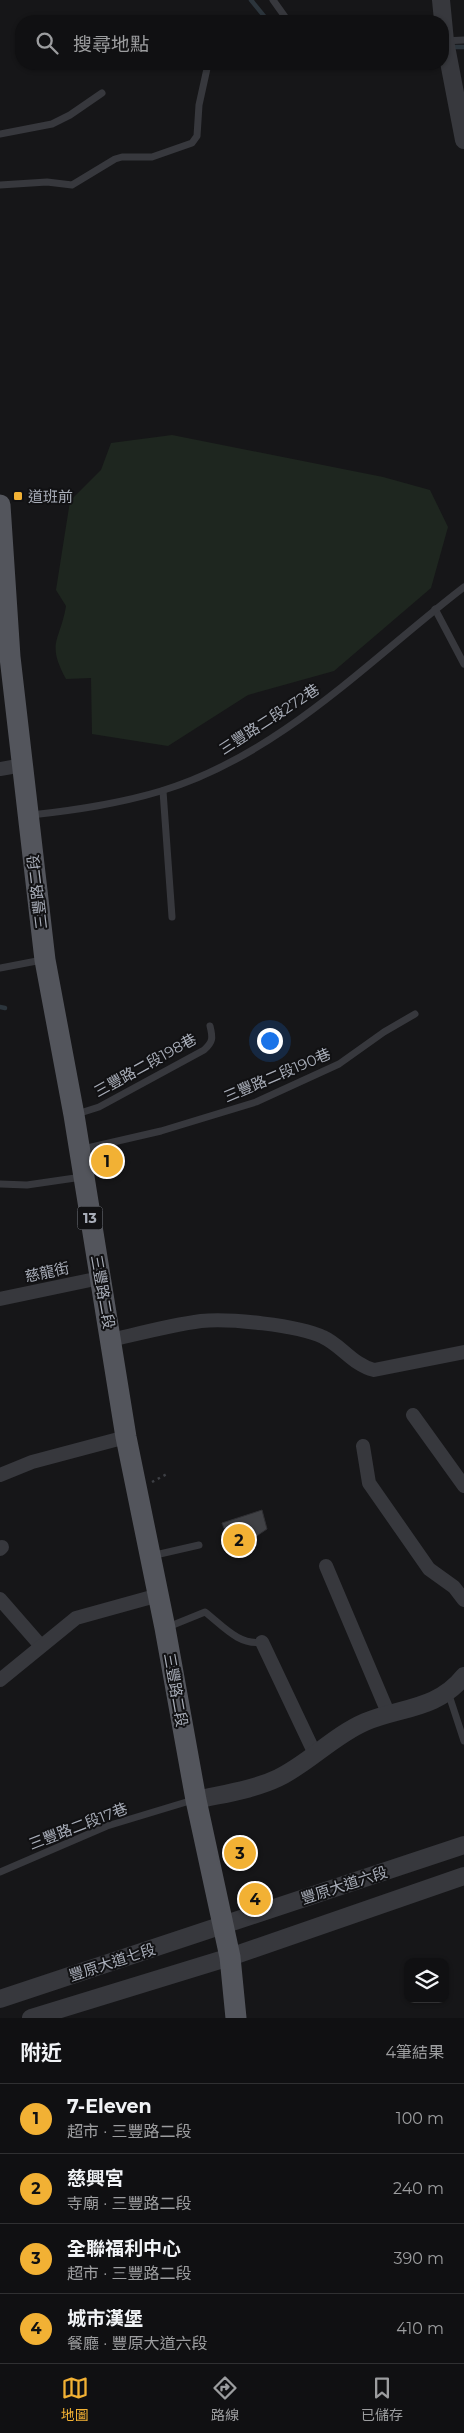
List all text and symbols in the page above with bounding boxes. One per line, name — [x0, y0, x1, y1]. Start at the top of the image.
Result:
search box — [15, 15, 449, 70]
icon: search — [33, 29, 61, 57]
text: 搜尋地點 — [73, 33, 149, 56]
place label: 道班前 — [28, 487, 73, 506]
marker: 道班前 — [12, 490, 24, 502]
street label: 三豐路二段272巷 — [215, 679, 323, 759]
street label: 三豐路二段 — [23, 854, 51, 930]
your location — [257, 1028, 283, 1054]
street label: 三豐路二段198巷 — [90, 1029, 200, 1101]
street label: 三豐路二段190巷 — [221, 1044, 333, 1106]
pin: 1 — [91, 1142, 123, 1180]
road number: 13 — [78, 1206, 102, 1230]
street label: 三豐路二段 — [87, 1253, 119, 1331]
street label: 慈龍街 — [23, 1258, 71, 1286]
pin: 2 — [223, 1521, 255, 1559]
street label: 三豐路二段 — [160, 1651, 192, 1729]
street label: 三豐路二段17巷 — [26, 1798, 130, 1854]
pin: 3 — [224, 1834, 256, 1872]
street label: 豐原大道六段 — [298, 1862, 390, 1908]
pin: 4 — [239, 1880, 271, 1918]
street label: 豐原大道七段 — [66, 1939, 158, 1985]
map controls — [404, 1958, 449, 2003]
button: layers — [404, 1958, 449, 2003]
text: 附近 — [20, 2040, 62, 2065]
text: 4筆結果 — [385, 2043, 444, 2062]
text: 7-Eleven — [67, 2095, 152, 2118]
text: 1 — [33, 2109, 39, 2128]
text: 100 m — [396, 2109, 444, 2128]
text: 超市 · 三豐路二段 — [67, 2122, 191, 2141]
text: 慈興宮 — [67, 2167, 124, 2190]
text: 2 — [31, 2179, 41, 2198]
text: 240 m — [393, 2179, 444, 2198]
text: 寺廟 · 三豐路二段 — [67, 2194, 191, 2213]
text: 全聯福利中心 — [67, 2237, 181, 2260]
text: 3 — [31, 2249, 41, 2268]
text: 390 m — [393, 2249, 444, 2268]
text: 超市 · 三豐路二段 — [67, 2264, 191, 2283]
text: 城市漢堡 — [67, 2307, 143, 2330]
text: 4 — [30, 2319, 42, 2338]
text: 410 m — [396, 2319, 444, 2338]
text: 餐廳 · 豐原大道六段 — [67, 2334, 207, 2353]
tab: 地圖 — [61, 2374, 89, 2424]
tab: 路線 — [211, 2374, 239, 2424]
tab: 已儲存 — [361, 2374, 403, 2424]

